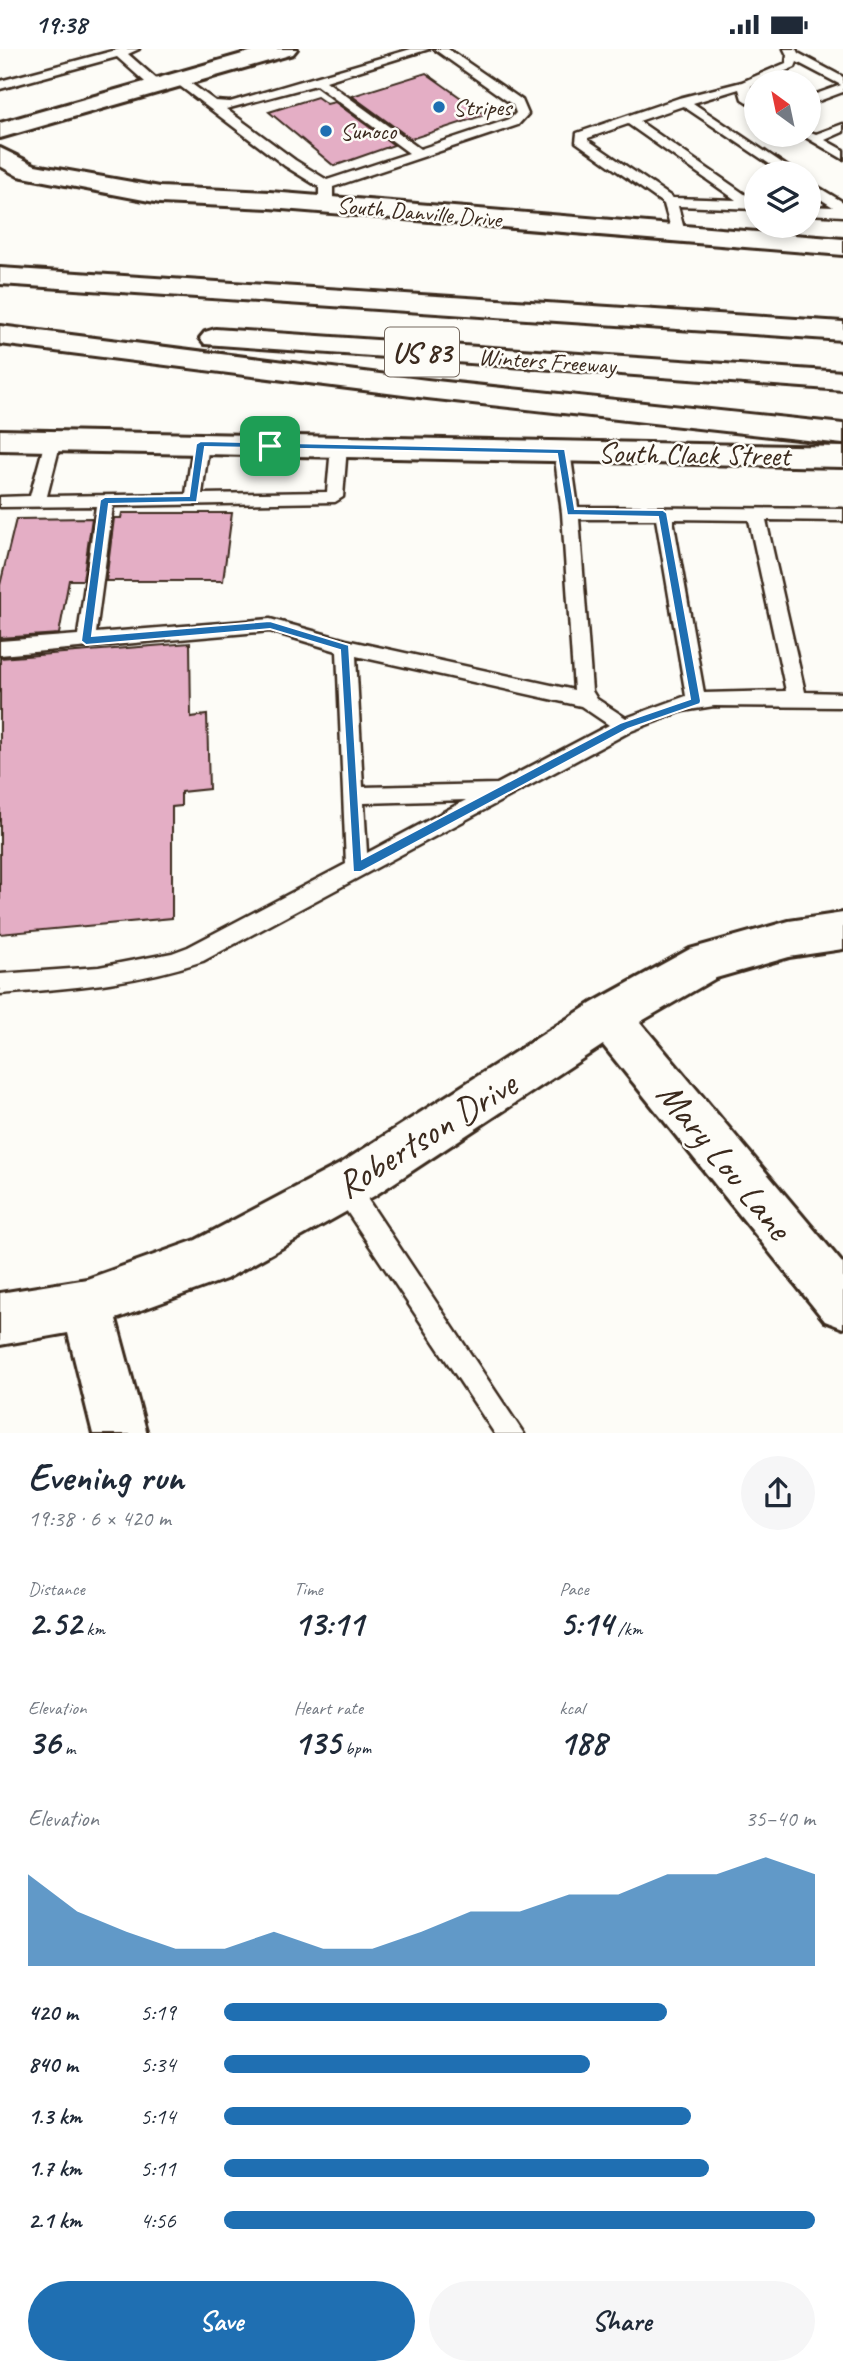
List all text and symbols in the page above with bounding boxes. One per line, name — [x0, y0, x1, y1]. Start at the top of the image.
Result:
text: 19:38 — [35, 8, 87, 41]
north arrow — [744, 70, 821, 147]
map controls — [744, 70, 821, 238]
place label: Stripes — [453, 92, 514, 122]
marker: Stripes — [431, 99, 447, 115]
place label: Sunoco — [340, 116, 398, 146]
marker: Sunoco — [318, 123, 334, 139]
button: layers — [744, 161, 821, 238]
street label: South Danville Drive — [335, 190, 505, 234]
road number: US 83 — [385, 327, 459, 377]
street label: Winters Freeway — [478, 341, 618, 381]
pin — [240, 416, 300, 476]
icon: arrive — [251, 427, 289, 465]
street label: South Clack Street — [598, 433, 793, 475]
street label: Robertson Drive — [327, 1059, 527, 1208]
street label: Mary Lou Lane — [647, 1072, 804, 1250]
text: Evening run — [28, 1454, 184, 1501]
button: share — [741, 1456, 815, 1530]
text: 19:38 · 6 × 420 m — [28, 1504, 171, 1533]
text: Distance — [28, 1577, 85, 1601]
text: Time — [294, 1577, 323, 1601]
text: Pace — [559, 1577, 589, 1601]
text: 2.52 — [28, 1601, 82, 1646]
text: 13:11 — [294, 1601, 364, 1646]
text: 5:14 — [559, 1601, 613, 1646]
text: km — [82, 1617, 105, 1641]
text: /km — [613, 1617, 642, 1641]
text: Elevation — [28, 1696, 86, 1720]
text: Heart rate — [294, 1696, 363, 1720]
text: kcal — [559, 1696, 584, 1720]
text: 36 — [28, 1720, 60, 1765]
text: 135 — [294, 1720, 340, 1765]
text: 188 — [559, 1720, 607, 1765]
text: m — [60, 1736, 76, 1760]
text: bpm — [340, 1736, 371, 1760]
text: Elevation — [28, 1804, 99, 1833]
text: 35–40 m — [745, 1804, 815, 1833]
text: 420 m — [28, 1998, 78, 2027]
text: 5:19 — [140, 1998, 176, 2027]
text: 840 m — [28, 2050, 78, 2079]
text: 5:34 — [140, 2050, 176, 2079]
text: 1.3 km — [28, 2102, 82, 2131]
text: 5:14 — [140, 2102, 176, 2131]
text: 1.7 km — [28, 2154, 81, 2183]
text: 5:11 — [140, 2154, 176, 2183]
text: 2.1 km — [28, 2206, 82, 2235]
text: 4:56 — [140, 2206, 176, 2235]
button: Save — [28, 2281, 415, 2361]
button: Share — [429, 2281, 815, 2361]

